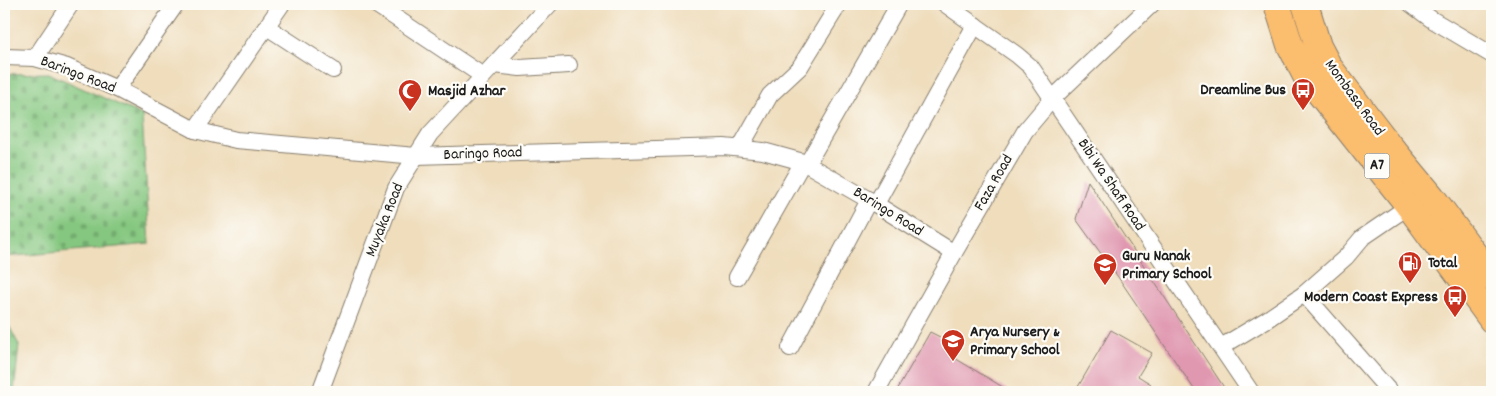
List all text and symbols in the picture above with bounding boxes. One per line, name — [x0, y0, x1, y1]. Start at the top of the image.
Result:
street label: Baringo Road — [37, 50, 119, 100]
street label: Mombasa Road — [1318, 55, 1390, 141]
bus stop icon: Dreamline Bus — [1290, 77, 1316, 111]
mosque icon: Masjid Azhar — [397, 78, 423, 112]
place label: Dreamline Bus — [1200, 79, 1286, 102]
place label: Masjid Azhar — [428, 80, 507, 103]
street label: Bibi Wa Shafi Road — [1071, 134, 1151, 236]
street label: Baringo Road — [443, 141, 523, 167]
street label: Faza Road — [969, 150, 1019, 216]
road number: A7 — [1364, 154, 1390, 178]
street label: Muyaka Road — [360, 180, 410, 260]
street label: Baringo Road — [848, 181, 928, 243]
place label: Guru Nanak Primary School — [1122, 245, 1212, 286]
fuel station icon: Total — [1397, 250, 1423, 284]
school or university icon: Guru Nanak Primary School — [1092, 252, 1118, 286]
place label: Total — [1428, 252, 1457, 275]
bus stop icon: Modern Coast Express — [1442, 284, 1468, 318]
place label: Modern Coast Express — [1304, 286, 1438, 309]
place label: Arya Nursery & Primary School — [970, 321, 1060, 362]
school or university icon: Arya Nursery & Primary School — [940, 328, 966, 362]

